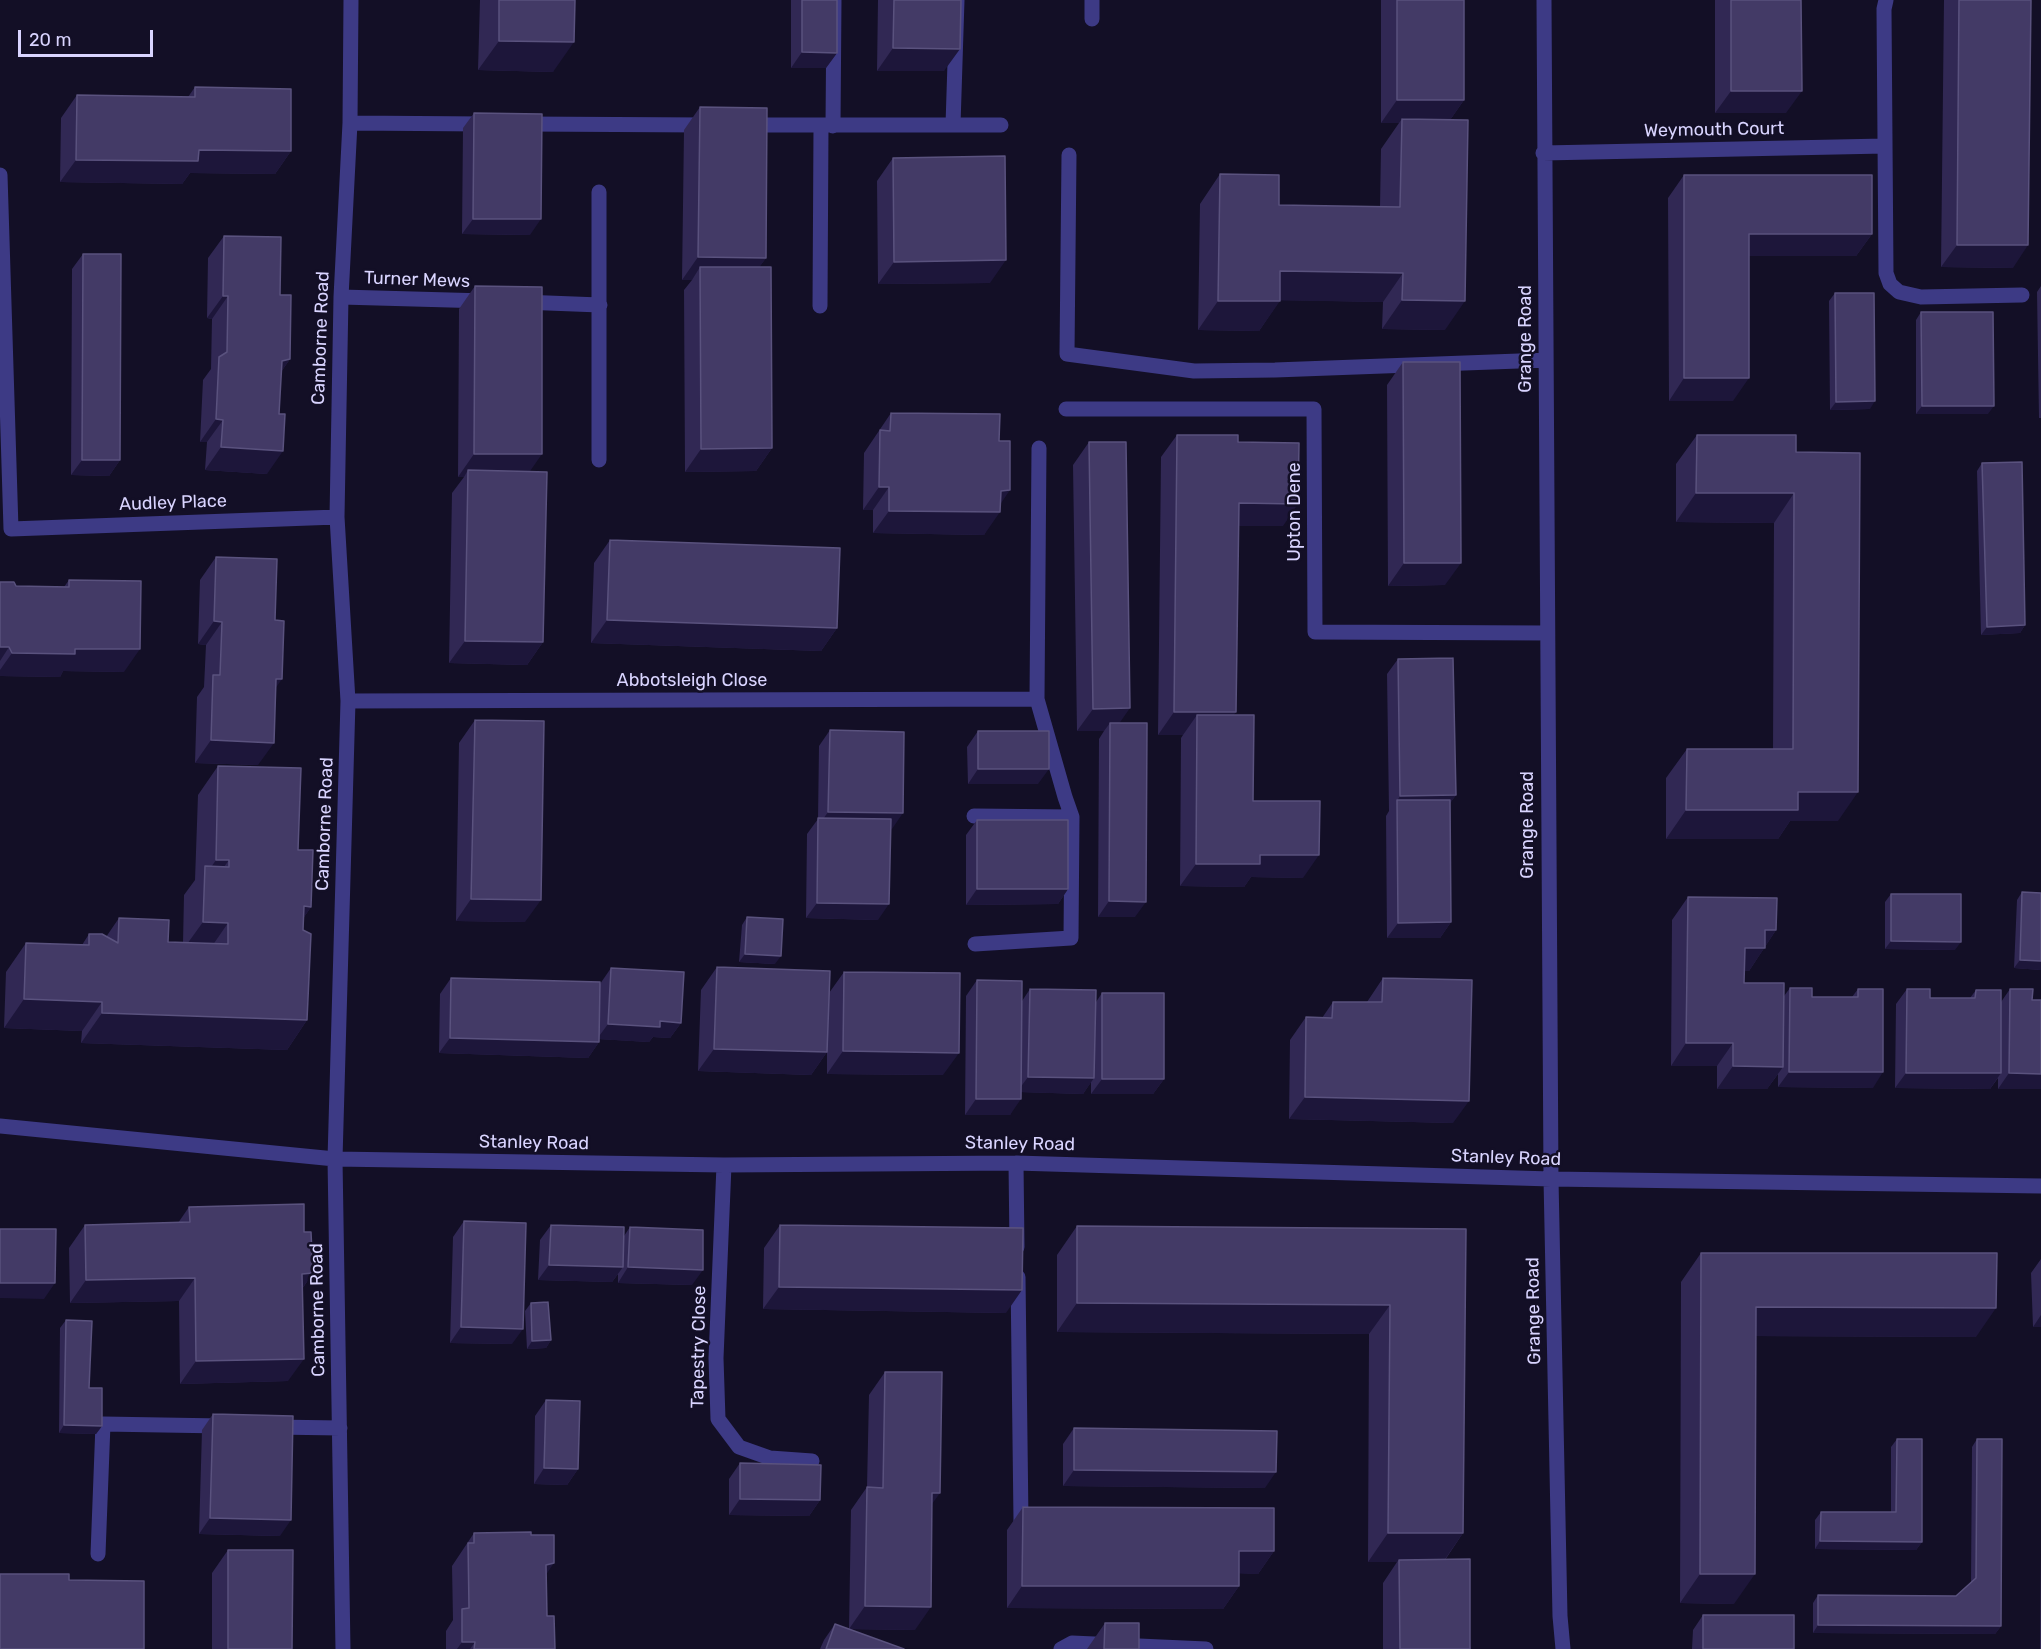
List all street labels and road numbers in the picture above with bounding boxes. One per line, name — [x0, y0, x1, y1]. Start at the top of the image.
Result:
street label: Weymouth Court — [1644, 118, 1784, 142]
street label: Turner Mews — [363, 267, 471, 293]
street label: Camborne Road — [308, 271, 334, 405]
street label: Grange Road — [1515, 285, 1537, 393]
street label: Upton Dene — [1284, 462, 1306, 562]
street label: Audley Place — [119, 490, 227, 516]
street label: Abbotsleigh Close — [617, 670, 767, 692]
street label: Camborne Road — [312, 757, 338, 891]
street label: Grange Road — [1517, 771, 1539, 879]
street label: Stanley Road — [479, 1131, 589, 1155]
street label: Stanley Road — [965, 1132, 1075, 1156]
street label: Stanley Road — [1451, 1145, 1561, 1171]
street label: Camborne Road — [306, 1243, 330, 1377]
street label: Grange Road — [1522, 1257, 1546, 1365]
street label: Tapestry Close — [687, 1285, 711, 1409]

